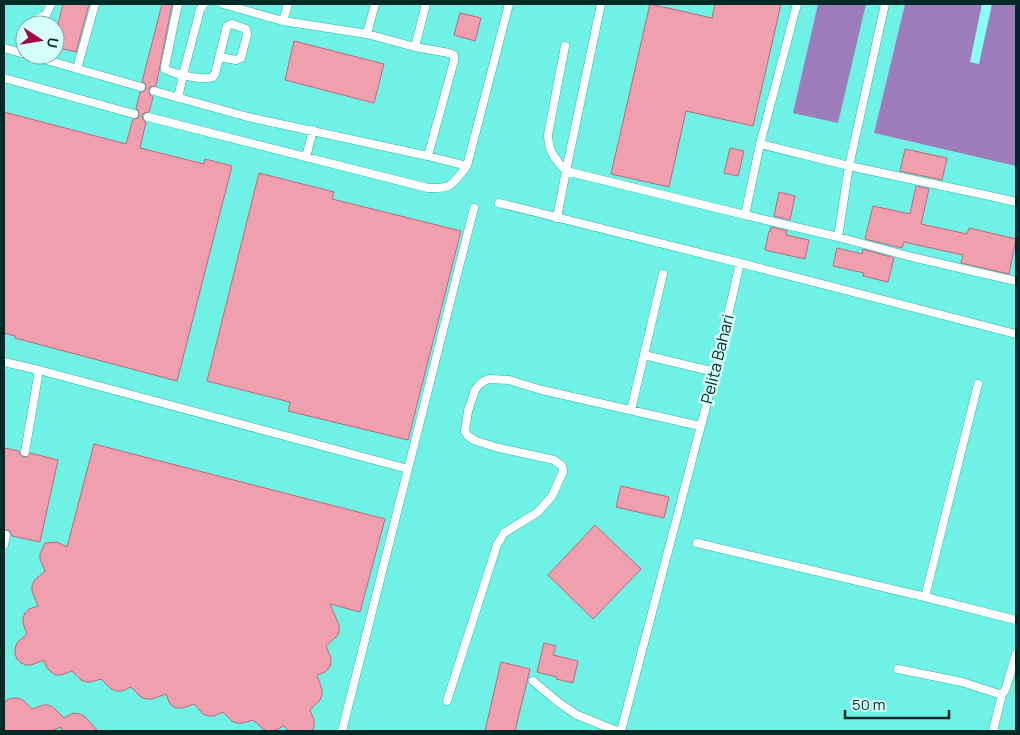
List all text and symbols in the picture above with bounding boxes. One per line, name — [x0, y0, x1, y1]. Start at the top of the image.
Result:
north arrow — [15, 15, 65, 65]
text: U — [43, 36, 64, 50]
street label: Pelita Bahari — [695, 312, 739, 406]
scale bar — [845, 688, 949, 720]
text: 50 m — [852, 694, 886, 715]

